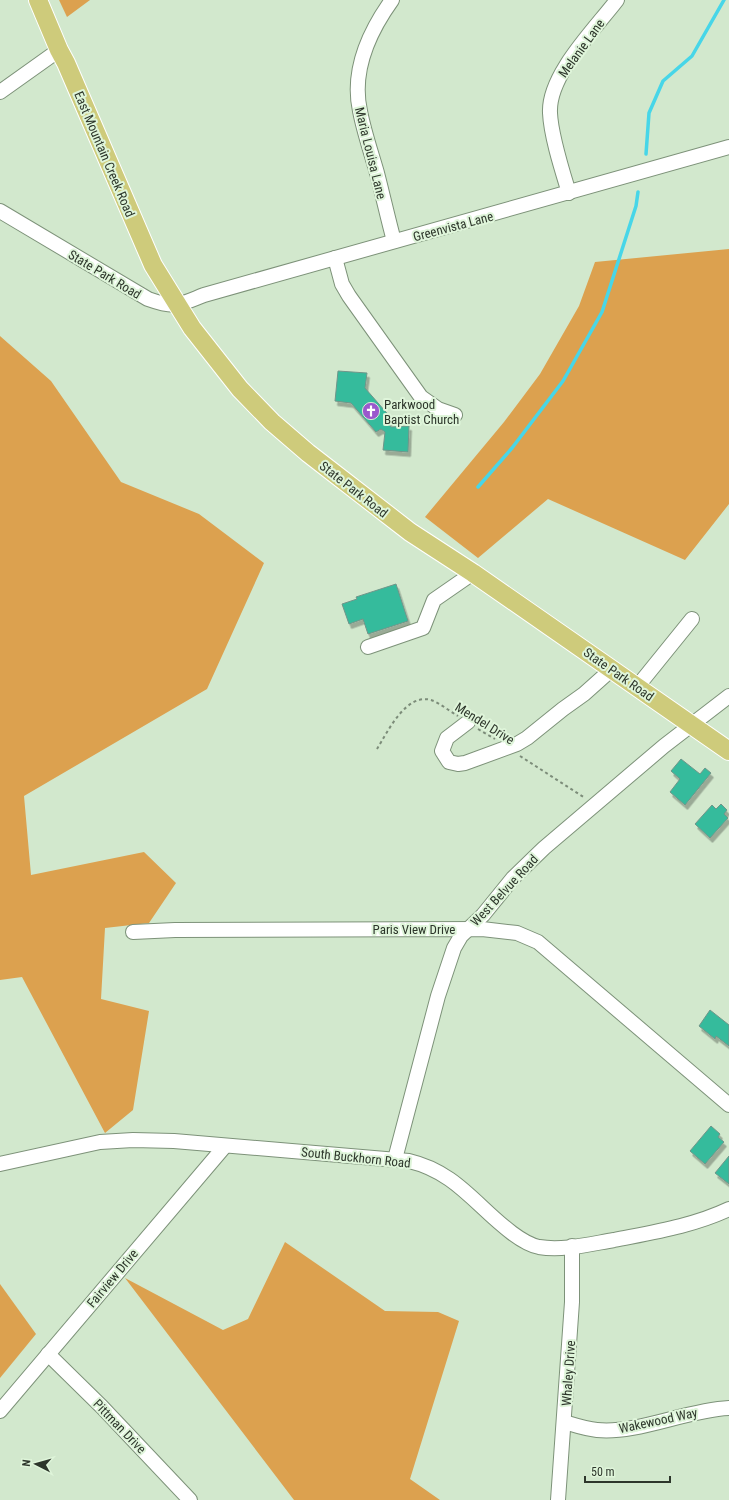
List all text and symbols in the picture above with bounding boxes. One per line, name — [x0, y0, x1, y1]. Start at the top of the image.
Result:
street label: Melanie Lane — [555, 16, 608, 80]
street label: East Mountain Creek Road — [71, 89, 138, 219]
street label: Maria Louisa Lane — [352, 106, 389, 201]
street label: Greenvista Lane — [411, 209, 495, 244]
street label: State Park Road — [66, 247, 144, 302]
place label: Parkwood Baptist Church — [384, 397, 459, 427]
church icon: Parkwood Baptist Church — [361, 401, 381, 421]
street label: State Park Road — [317, 458, 391, 521]
street label: State Park Road — [581, 645, 657, 704]
street label: Mendel Drive — [452, 699, 517, 747]
street label: West Belvue Road — [468, 852, 541, 929]
street label: Paris View Drive — [373, 922, 455, 937]
street label: South Buckhorn Road — [300, 1144, 411, 1171]
street label: Fairview Drive — [84, 1246, 141, 1310]
street label: Whaley Drive — [559, 1340, 578, 1406]
street label: Pittman Drive — [90, 1396, 149, 1456]
street label: Wakewood Way — [617, 1405, 699, 1436]
north arrow — [16, 1444, 56, 1484]
scale bar — [585, 1458, 670, 1484]
text: N — [20, 1459, 33, 1467]
text: 50 m — [591, 1465, 615, 1479]

